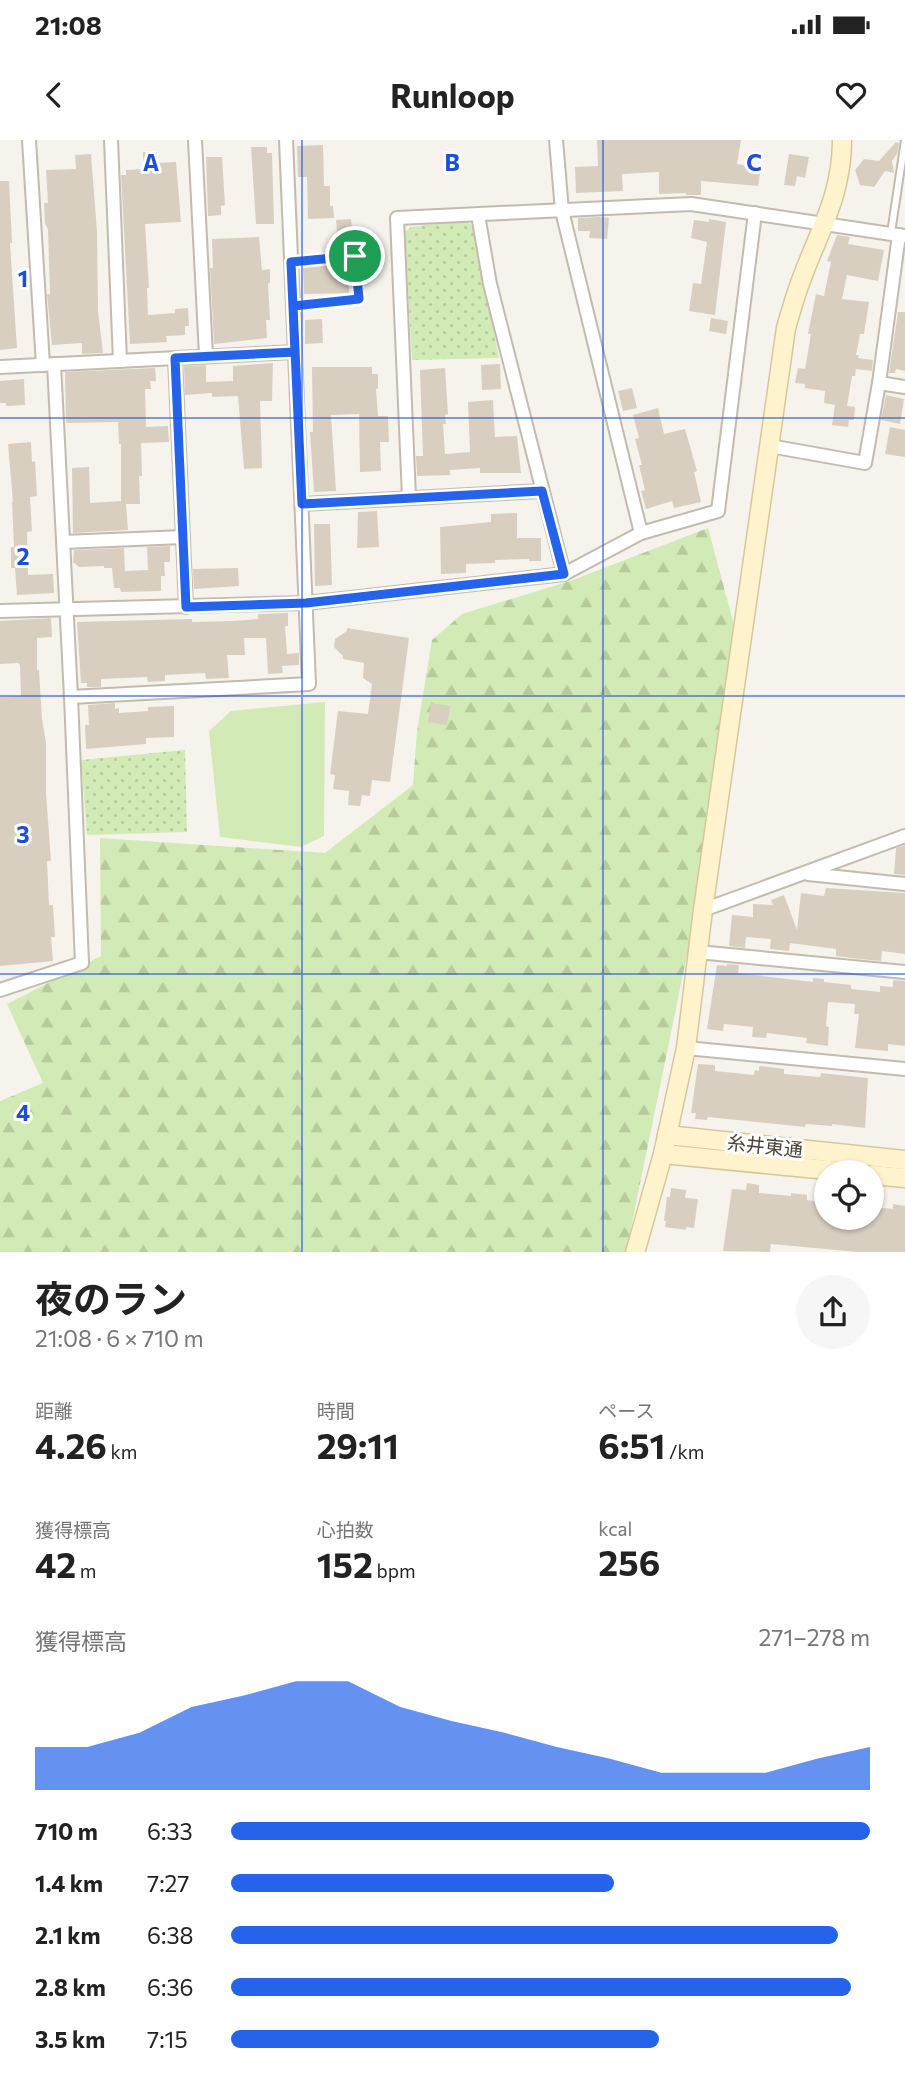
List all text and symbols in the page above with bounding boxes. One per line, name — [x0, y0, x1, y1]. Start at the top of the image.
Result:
text: 21:08 — [35, 9, 102, 40]
text: Runloop — [390, 75, 515, 115]
icon: back — [35, 76, 73, 114]
icon: heart — [832, 76, 870, 114]
text: A — [143, 148, 160, 176]
text: B — [444, 148, 460, 176]
text: C — [746, 148, 762, 176]
pin — [325, 226, 385, 286]
icon: arrive — [336, 237, 374, 275]
text: 1 — [18, 264, 28, 292]
text: 2 — [16, 542, 30, 570]
text: 3 — [16, 820, 30, 848]
text: 4 — [16, 1098, 30, 1126]
street label: 糸井東通 — [726, 1130, 804, 1161]
map controls — [814, 1160, 884, 1230]
button: locate — [814, 1160, 884, 1230]
text: 夜のラン — [35, 1274, 187, 1321]
button: share — [796, 1275, 870, 1349]
text: 21:08 · 6 × 710 m — [35, 1324, 203, 1352]
text: 距離 — [35, 1399, 73, 1422]
text: 時間 — [317, 1399, 355, 1422]
text: ペース — [598, 1399, 654, 1422]
text: 4.26 — [35, 1423, 107, 1466]
text: 29:11 — [317, 1423, 399, 1466]
text: 6:51 — [598, 1423, 665, 1466]
text: km — [107, 1440, 137, 1463]
text: /km — [665, 1440, 704, 1463]
text: kcal — [598, 1517, 632, 1540]
text: 獲得標高 — [35, 1518, 111, 1541]
text: 心拍数 — [317, 1518, 374, 1541]
text: 256 — [598, 1540, 660, 1583]
text: 42 — [35, 1542, 76, 1585]
text: 152 — [317, 1542, 373, 1585]
text: m — [76, 1559, 96, 1582]
text: bpm — [373, 1559, 416, 1582]
text: 271–278 m — [759, 1623, 870, 1651]
text: 獲得標高 — [35, 1627, 127, 1655]
text: 710 m — [35, 1817, 98, 1845]
text: 6:33 — [147, 1817, 193, 1845]
text: 1.4 km — [35, 1869, 103, 1897]
text: 7:27 — [147, 1869, 189, 1897]
text: 2.1 km — [35, 1921, 101, 1949]
text: 6:38 — [147, 1921, 193, 1949]
text: 2.8 km — [35, 1973, 106, 2001]
text: 6:36 — [147, 1973, 193, 2001]
text: 3.5 km — [35, 2025, 105, 2053]
text: 7:15 — [147, 2025, 188, 2053]

